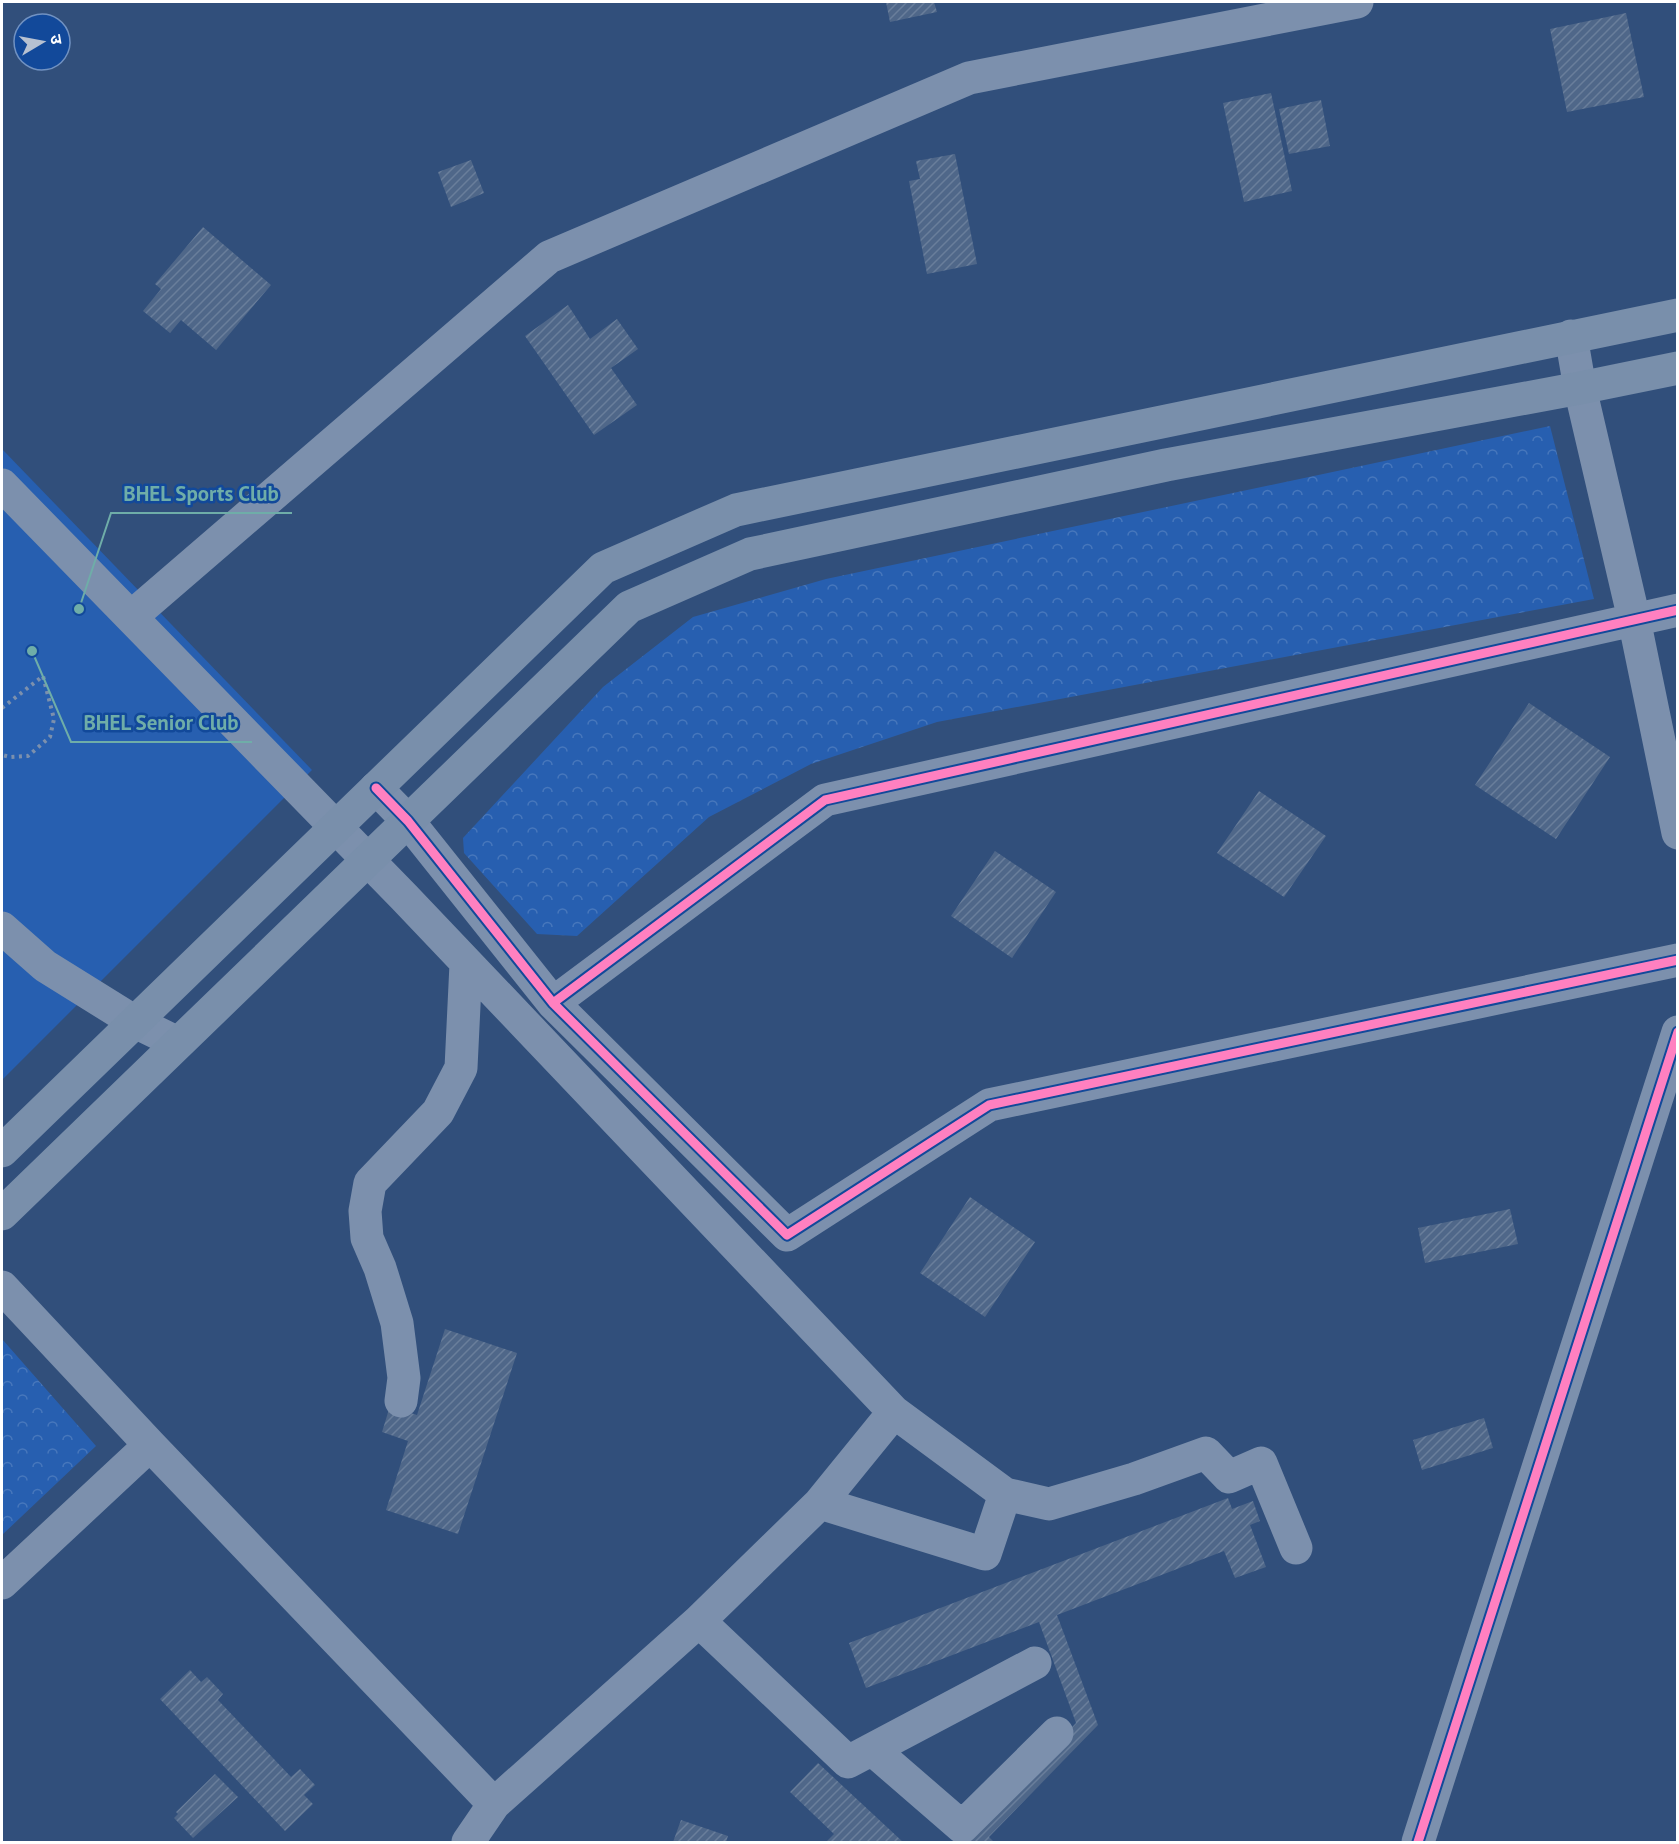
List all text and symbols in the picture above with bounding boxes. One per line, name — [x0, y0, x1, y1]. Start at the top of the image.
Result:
north arrow — [12, 12, 72, 72]
text: उ — [46, 33, 68, 46]
callout: BHEL Sports Club — [111, 474, 292, 513]
text: BHEL Sports Club — [123, 480, 279, 507]
callout: BHEL Senior Club — [71, 703, 252, 742]
text: BHEL Senior Club — [83, 709, 239, 736]

